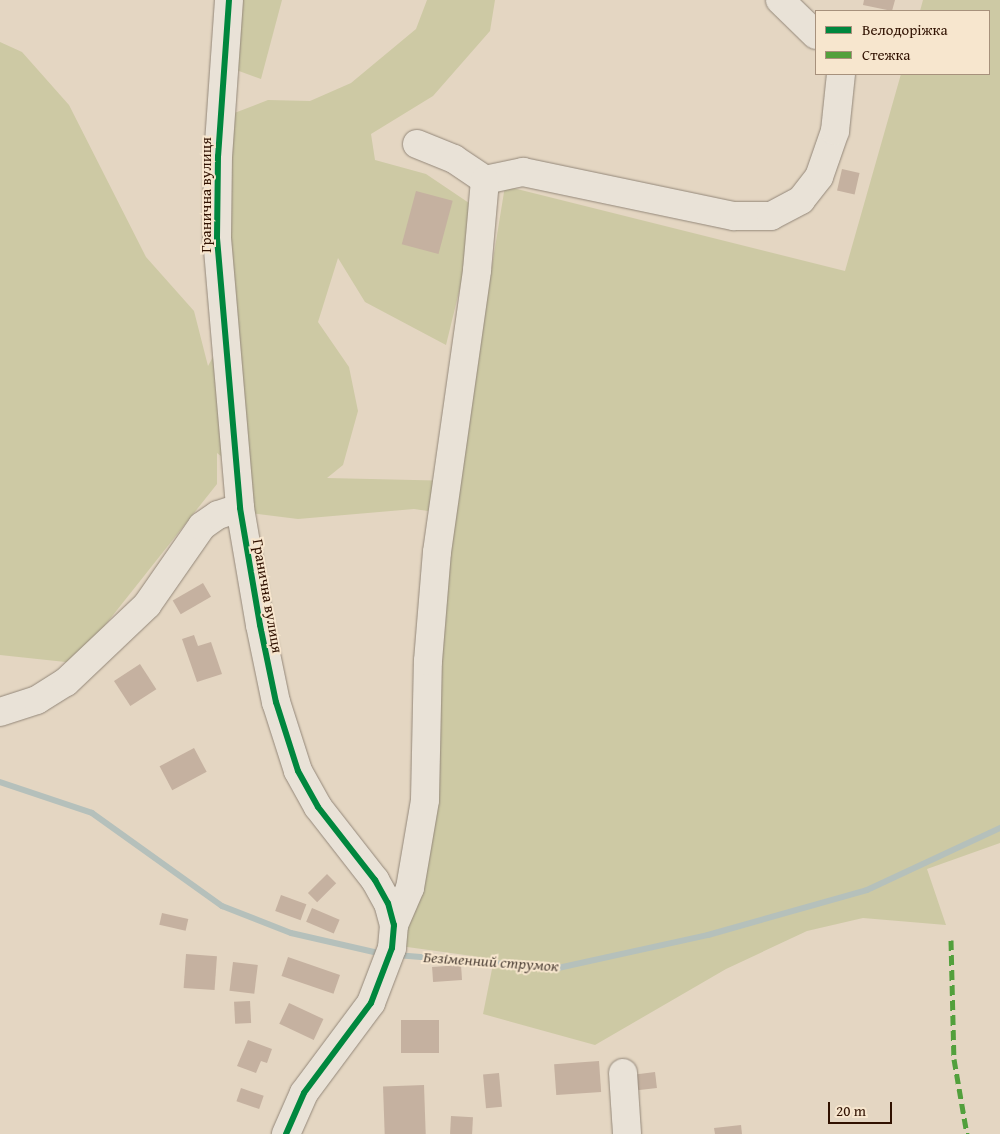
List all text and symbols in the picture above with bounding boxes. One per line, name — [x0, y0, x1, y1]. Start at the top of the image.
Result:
legend — [815, 10, 990, 75]
text: Велодоріжка — [862, 19, 948, 40]
text: Стежка — [862, 44, 910, 65]
street label: Гранична вулиця — [197, 137, 215, 253]
street label: Гранична вулиця — [249, 538, 287, 654]
water label: Безіменний струмок — [423, 947, 559, 975]
scale bar — [830, 1092, 894, 1124]
text: 20 m — [836, 1100, 866, 1121]

